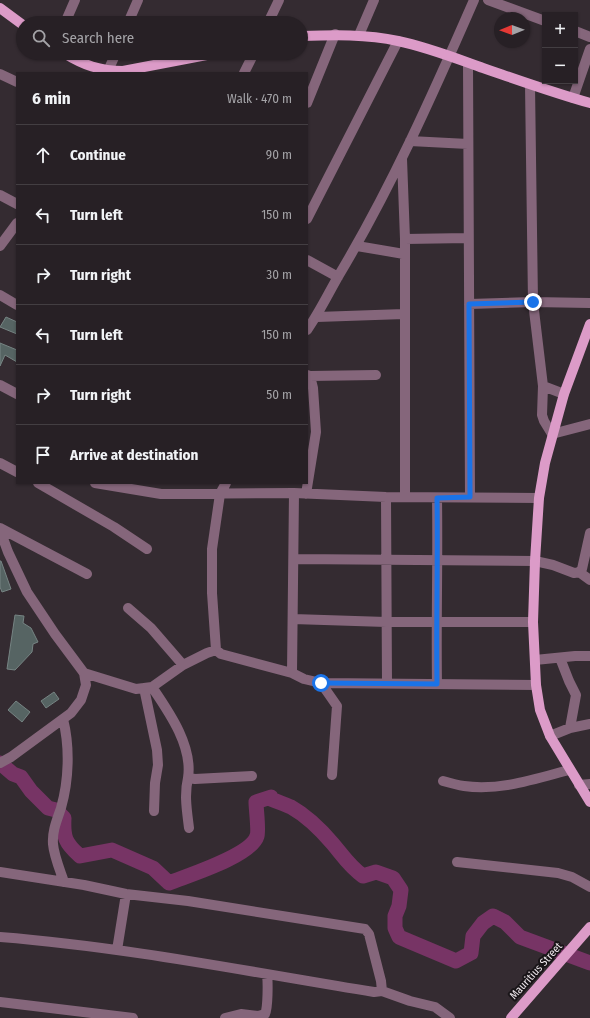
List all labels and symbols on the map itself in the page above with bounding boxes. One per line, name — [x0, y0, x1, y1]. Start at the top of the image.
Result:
north arrow — [494, 12, 530, 48]
route end — [524, 293, 542, 311]
route start — [312, 674, 330, 692]
street label: Mauritius Street — [507, 940, 565, 1002]

